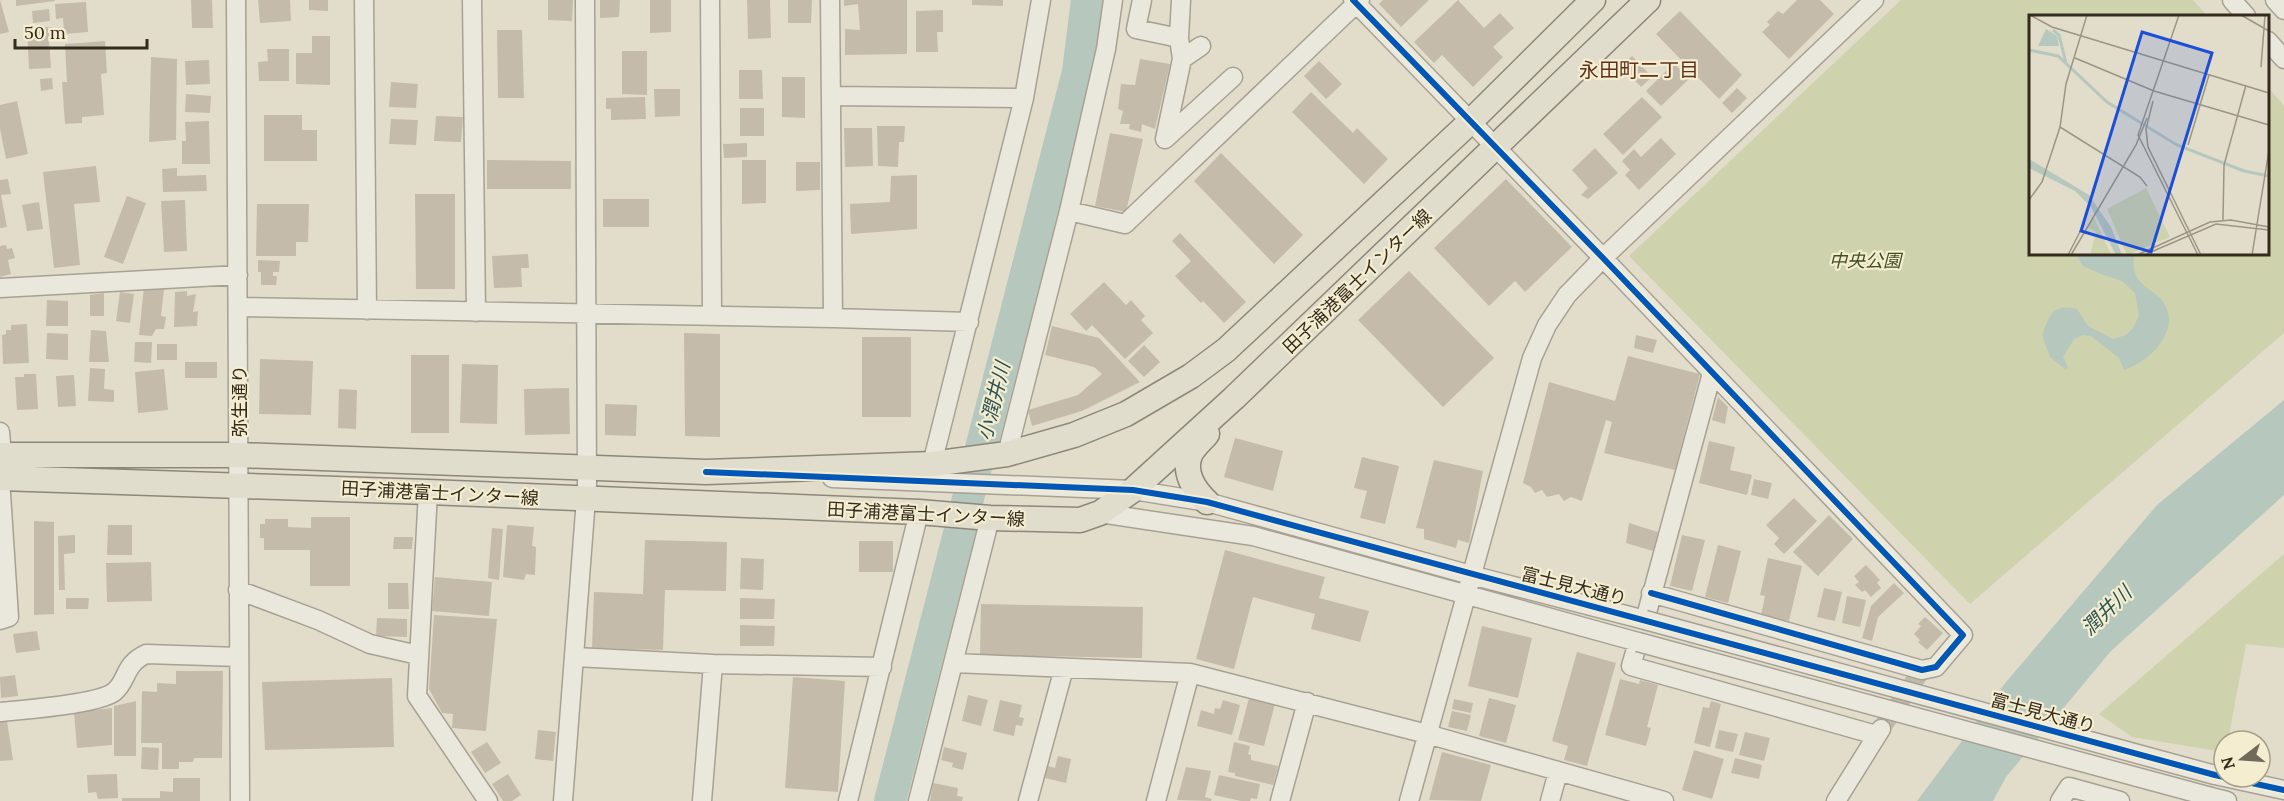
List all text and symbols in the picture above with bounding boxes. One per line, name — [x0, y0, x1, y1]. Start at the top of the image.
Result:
scale bar — [15, 12, 147, 50]
inset map — [2029, 15, 2269, 255]
text: 50 m — [24, 21, 66, 44]
district label: 永田町二丁目 — [1579, 57, 1699, 82]
street label: 田子浦港富士インター線 — [1278, 204, 1436, 358]
park label: 中央公園 — [1829, 249, 1904, 272]
water label: 小潤井川 — [971, 357, 1015, 443]
street label: 弥生通り — [228, 365, 251, 437]
street label: 田子浦港富士インター線 — [341, 476, 539, 510]
street label: 田子浦港富士インター線 — [827, 497, 1025, 531]
street label: 富士見大通り — [1519, 562, 1629, 610]
water label: 潤井川 — [2076, 579, 2138, 640]
street label: 富士見大通り — [1988, 688, 2098, 738]
north arrow — [2212, 729, 2272, 789]
text: N — [2216, 755, 2239, 772]

